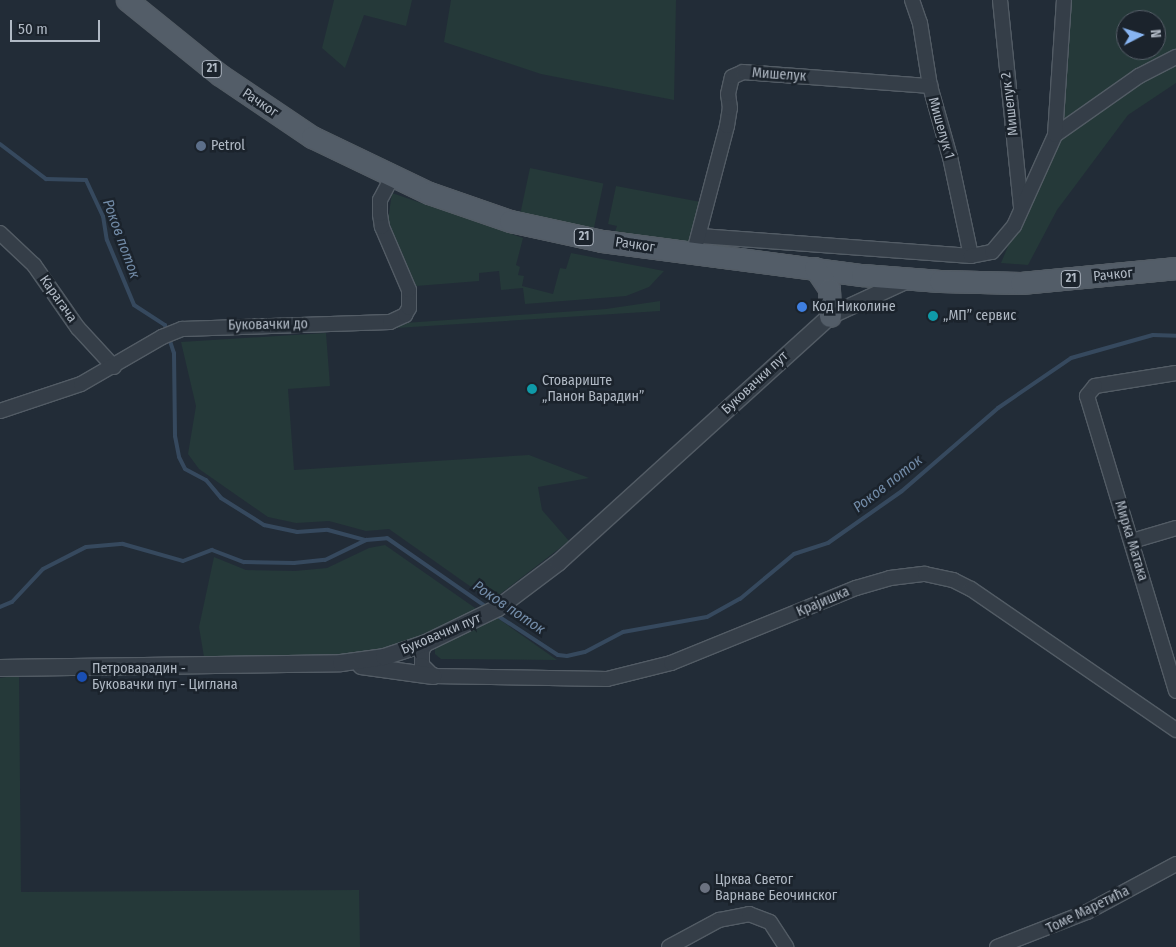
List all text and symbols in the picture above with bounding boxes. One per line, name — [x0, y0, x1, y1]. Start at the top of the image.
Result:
scale bar — [12, 10, 102, 42]
north arrow — [1116, 10, 1166, 60]
text: 50 m — [18, 20, 48, 38]
text: N — [1147, 29, 1164, 39]
road number: 21 — [201, 60, 223, 78]
street label: Мишелук — [751, 65, 807, 85]
street label: Мишелук 2 — [998, 71, 1022, 137]
street label: Рачког — [239, 85, 281, 121]
street label: Мишелук 1 — [924, 95, 958, 161]
place label: Petrol — [211, 138, 245, 154]
marker: Petrol — [195, 140, 207, 152]
water label: Роков поток — [98, 197, 144, 281]
road number: 21 — [573, 228, 595, 246]
street label: Рачког — [614, 234, 656, 256]
street label: Рачког — [1092, 265, 1134, 285]
road number: 21 — [1060, 270, 1082, 288]
street label: Карагача — [36, 272, 80, 326]
place label: Код Николине — [812, 299, 896, 315]
marker: Код Николине — [796, 301, 808, 313]
place label: „МП” сервис — [943, 308, 1016, 324]
marker: „МП” сервис — [927, 310, 939, 322]
street label: Буковачки до — [228, 316, 308, 334]
street label: Буковачки пут — [718, 348, 792, 418]
place label: Стовариште „Панон Варадин” — [542, 373, 644, 406]
marker: Стовариште „Панон Варадин” — [526, 383, 538, 395]
water label: Роков поток — [850, 451, 926, 517]
street label: Мирка Матака — [1111, 499, 1151, 583]
water label: Роков поток — [469, 577, 549, 639]
street label: Крајишка — [794, 583, 852, 621]
street label: Буковачки пут — [399, 610, 483, 658]
place label: Петроварадин - Буковачки пут - Циглана — [92, 661, 238, 694]
marker: Петроварадин - Буковачки пут - Циглана — [76, 671, 88, 683]
place label: Црква Светог Варнаве Беочинског — [715, 872, 837, 904]
marker: Црква Светог Варнаве Беочинског — [699, 882, 711, 894]
street label: Томе Маретића — [1044, 883, 1132, 937]

